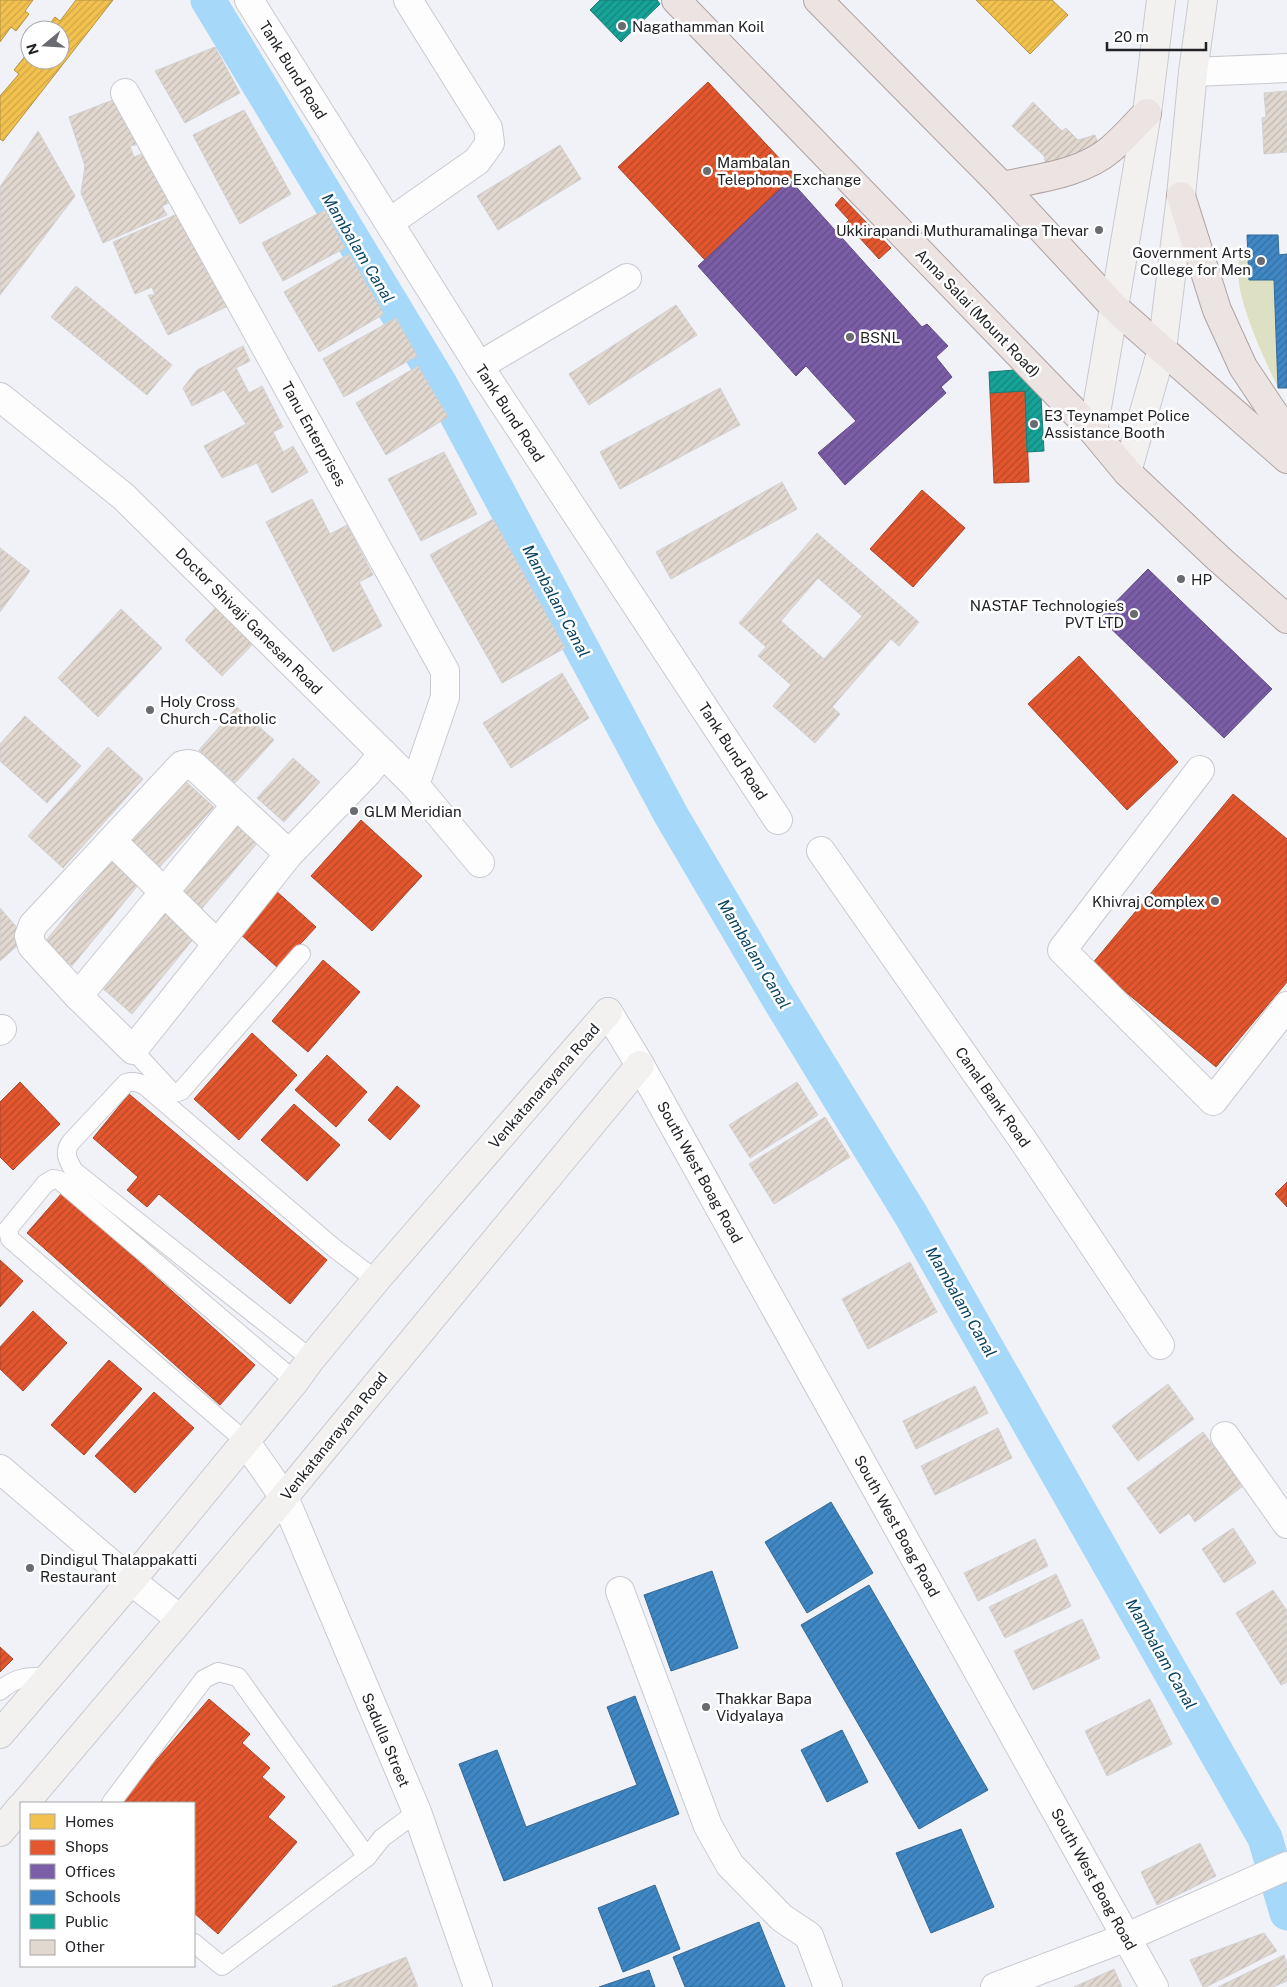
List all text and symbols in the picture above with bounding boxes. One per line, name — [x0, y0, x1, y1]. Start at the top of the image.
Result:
street label: Tank Bund Road — [256, 18, 330, 122]
place label: Nagathamman Koil — [632, 18, 765, 35]
north arrow — [20, 20, 70, 70]
marker: Nagathamman Koil — [616, 20, 628, 32]
scale bar — [1107, 20, 1206, 52]
text: 20 m — [1114, 28, 1149, 45]
text: N — [23, 41, 42, 57]
place label: Mambalan Telephone Exchange — [717, 154, 861, 188]
marker: Mambalan Telephone Exchange — [701, 165, 713, 177]
water label: Mambalam Canal — [318, 190, 398, 306]
place label: Ukkirapandi Muthuramalinga Thevar — [836, 222, 1089, 239]
marker: Ukkirapandi Muthuramalinga Thevar — [1093, 224, 1105, 236]
place label: Government Arts College for Men — [1132, 244, 1251, 278]
street label: Anna Salai (Mount Road) — [912, 246, 1044, 380]
marker: Government Arts College for Men — [1255, 255, 1267, 267]
place label: BSNL — [860, 329, 900, 346]
marker: BSNL — [844, 331, 856, 343]
street label: Tank Bund Road — [472, 361, 548, 465]
street label: Tanu Enterprises — [278, 379, 350, 489]
place label: E3 Teynampet Police Assistance Booth — [1044, 407, 1190, 441]
marker: E3 Teynampet Police Assistance Booth — [1028, 418, 1040, 430]
water label: Mambalam Canal — [518, 542, 594, 660]
street label: Doctor Shivaji Ganesan Road — [172, 544, 326, 698]
place label: HP — [1191, 571, 1212, 588]
marker: HP — [1175, 573, 1187, 585]
place label: NASTAF Technologies PVT LTD — [970, 597, 1124, 631]
marker: NASTAF Technologies PVT LTD — [1128, 608, 1140, 620]
place label: Holy Cross Church - Catholic — [160, 693, 277, 727]
street label: Tank Bund Road — [695, 699, 771, 803]
marker: Holy Cross Church - Catholic — [144, 704, 156, 716]
place label: GLM Meridian — [364, 803, 462, 820]
marker: GLM Meridian — [348, 805, 360, 817]
place label: Khivraj Complex — [1092, 893, 1205, 910]
marker: Khivraj Complex — [1209, 895, 1221, 907]
water label: Mambalam Canal — [714, 896, 794, 1012]
street label: Venkatanarayana Road — [485, 1020, 603, 1152]
street label: Canal Bank Road — [952, 1044, 1034, 1150]
street label: South West Boag Road — [654, 1098, 746, 1246]
water label: Mambalam Canal — [922, 1243, 1000, 1361]
street label: Venkatanarayana Road — [277, 1369, 391, 1503]
street label: South West Boag Road — [851, 1452, 943, 1600]
place label: Dindigul Thalappakatti Restaurant — [40, 1551, 197, 1585]
marker: Dindigul Thalappakatti Restaurant — [24, 1562, 36, 1574]
water label: Mambalam Canal — [1122, 1595, 1200, 1713]
street label: Sadulla Street — [359, 1690, 414, 1790]
place label: Thakkar Bapa Vidyalaya — [716, 1690, 812, 1724]
marker: Thakkar Bapa Vidyalaya — [700, 1701, 712, 1713]
legend — [20, 1802, 195, 1967]
street label: South West Boag Road — [1048, 1805, 1140, 1953]
text: Homes — [65, 1813, 114, 1830]
text: Shops — [65, 1838, 109, 1855]
text: Offices — [65, 1863, 115, 1880]
text: Schools — [65, 1888, 121, 1905]
text: Public — [65, 1913, 109, 1930]
text: Other — [65, 1938, 105, 1955]

